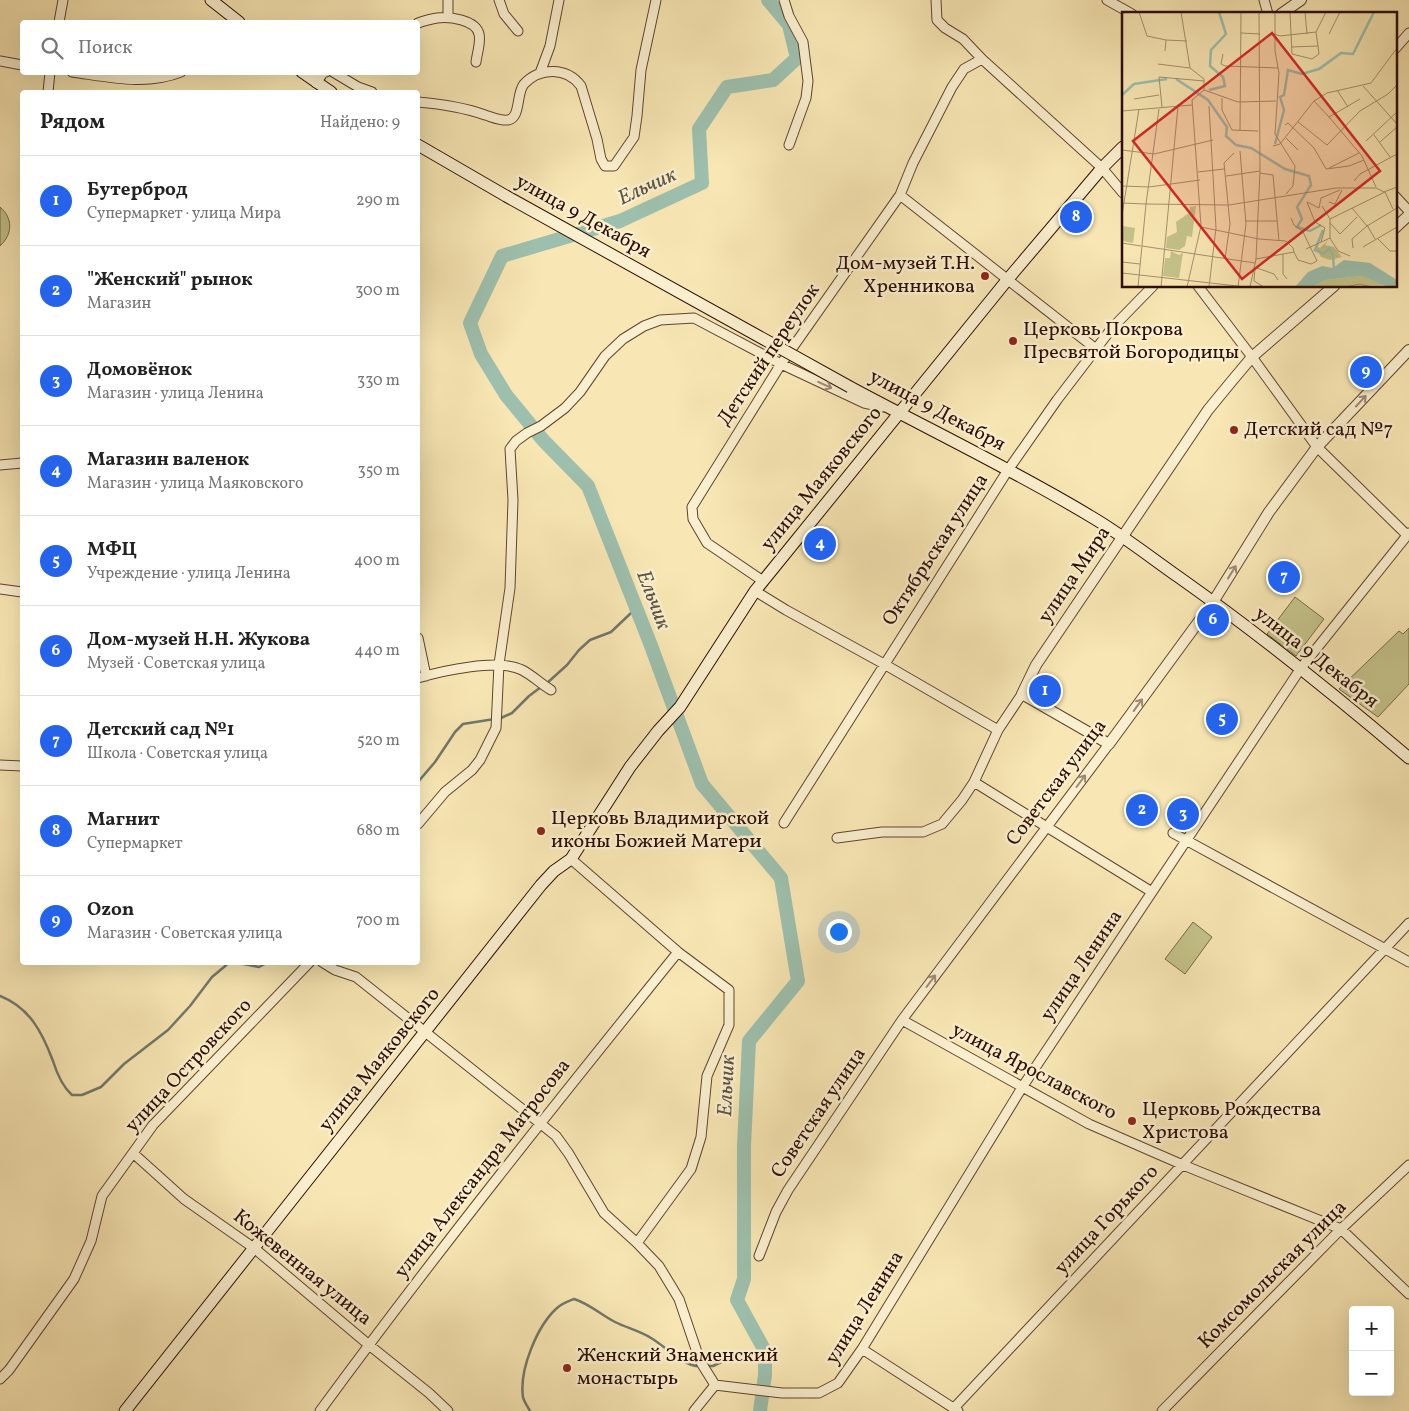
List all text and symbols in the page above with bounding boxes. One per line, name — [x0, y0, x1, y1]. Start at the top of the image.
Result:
inset map — [1122, 12, 1396, 288]
search box — [20, 20, 420, 75]
icon: search — [38, 34, 66, 62]
text: Поиск — [78, 35, 132, 61]
text: Рядом — [40, 108, 105, 137]
text: Найдено: 9 — [320, 112, 400, 134]
water label: Ельчик — [613, 160, 682, 213]
street label: улица 9 Декабря — [510, 168, 656, 266]
text: Бутерброд — [87, 177, 188, 203]
text: 1 — [53, 190, 59, 212]
text: 290 m — [356, 190, 400, 212]
pin: 8 — [1060, 198, 1092, 236]
text: Супермаркет · улица Мира — [87, 203, 281, 225]
place label: Дом-музей Т.Н. Хренникова — [836, 250, 975, 301]
text: "Женский" рынок — [87, 267, 253, 293]
marker: Дом-музей Т.Н. Хренникова — [979, 270, 991, 282]
street label: Детский переулок — [711, 278, 827, 432]
text: 2 — [52, 280, 60, 302]
text: 300 m — [355, 280, 400, 302]
text: Магазин — [87, 293, 151, 315]
place label: Церковь Покрова Пресвятой Богородицы — [1023, 316, 1239, 367]
marker: Церковь Покрова Пресвятой Богородицы — [1007, 335, 1019, 347]
pin: 9 — [1350, 353, 1382, 391]
text: Домовёнок — [87, 357, 192, 383]
street label: улица 9 Декабря — [864, 363, 1010, 459]
text: 3 — [52, 370, 60, 392]
text: 330 m — [357, 370, 400, 392]
one-way arrow — [817, 380, 832, 390]
text: Магазин · улица Ленина — [87, 383, 264, 405]
one-way arrow — [1355, 395, 1367, 407]
street label: улица Маяковского — [755, 401, 889, 557]
place label: Детский сад №7 — [1244, 416, 1393, 444]
marker: Детский сад №7 — [1228, 424, 1240, 436]
text: Магазин валенок — [87, 447, 249, 473]
text: 4 — [51, 460, 61, 482]
text: 350 m — [357, 460, 400, 482]
street label: Октябрьская улица — [876, 468, 996, 632]
text: Магазин · улица Маяковского — [87, 473, 303, 495]
street label: улица Мира — [1032, 521, 1118, 629]
pin: 4 — [804, 525, 836, 563]
text: МФЦ — [87, 537, 137, 563]
text: 5 — [52, 550, 60, 572]
text: 400 m — [354, 550, 400, 572]
pin: 7 — [1268, 558, 1300, 596]
text: Учреждение · улица Ленина — [87, 563, 291, 585]
water label: Ельчик — [628, 566, 678, 635]
one-way arrow — [1227, 566, 1237, 580]
street label: улица 9 Декабря — [1248, 600, 1384, 716]
pin: 6 — [1197, 601, 1229, 639]
text: Дом-музей Н.Н. Жукова — [87, 627, 310, 653]
text: 6 — [52, 640, 60, 662]
text: 440 m — [354, 640, 400, 662]
text: Музей · Советская улица — [87, 653, 265, 675]
pin: 1 — [1029, 672, 1061, 710]
one-way arrow — [1132, 699, 1143, 712]
pin: 5 — [1206, 700, 1238, 738]
street label: Советская улица — [1000, 714, 1114, 852]
text: Детский сад №1 — [87, 717, 234, 743]
text: 7 — [52, 730, 60, 752]
text: 520 m — [357, 730, 400, 752]
text: Школа · Советская улица — [87, 743, 268, 765]
one-way arrow — [1075, 775, 1086, 788]
pin: 2 — [1126, 791, 1158, 829]
pin: 3 — [1167, 795, 1199, 833]
place label: Церковь Владимирской иконы Божией Матери — [551, 805, 769, 856]
text: Магнит — [87, 807, 160, 833]
text: 8 — [52, 820, 60, 842]
text: 680 m — [357, 820, 400, 842]
marker: Церковь Владимирской иконы Божией Матери — [535, 825, 547, 837]
text: Супермаркет — [87, 833, 183, 855]
text: Ozon — [87, 897, 134, 923]
street label: улица Ленина — [1034, 905, 1130, 1027]
text: 9 — [52, 910, 60, 932]
text: 700 m — [356, 910, 400, 932]
your location — [826, 919, 852, 945]
text: Магазин · Советская улица — [87, 923, 283, 945]
one-way arrow — [926, 974, 936, 988]
street label: улица Маяковского — [313, 982, 447, 1138]
street label: улица Островского — [119, 993, 259, 1139]
street label: улица Ярославского — [946, 1017, 1122, 1127]
street label: Советская улица — [765, 1042, 873, 1184]
street label: улица Александра Матросова — [388, 1053, 578, 1285]
water label: Ельчик — [711, 1054, 743, 1117]
place label: Церковь Рождества Христова — [1142, 1096, 1321, 1147]
marker: Церковь Рождества Христова — [1126, 1115, 1138, 1127]
street label: улица Горького — [1049, 1159, 1165, 1281]
street label: Комсомольская улица — [1192, 1194, 1354, 1356]
street label: Кожевенная улица — [227, 1203, 377, 1333]
street label: улица Ленина — [819, 1246, 911, 1370]
map controls — [1349, 1306, 1394, 1396]
button: + — [1349, 1306, 1394, 1351]
place label: Женский Знаменский монастырь — [577, 1342, 778, 1393]
button: − — [1349, 1351, 1394, 1396]
marker: Женский Знаменский монастырь — [561, 1362, 573, 1374]

